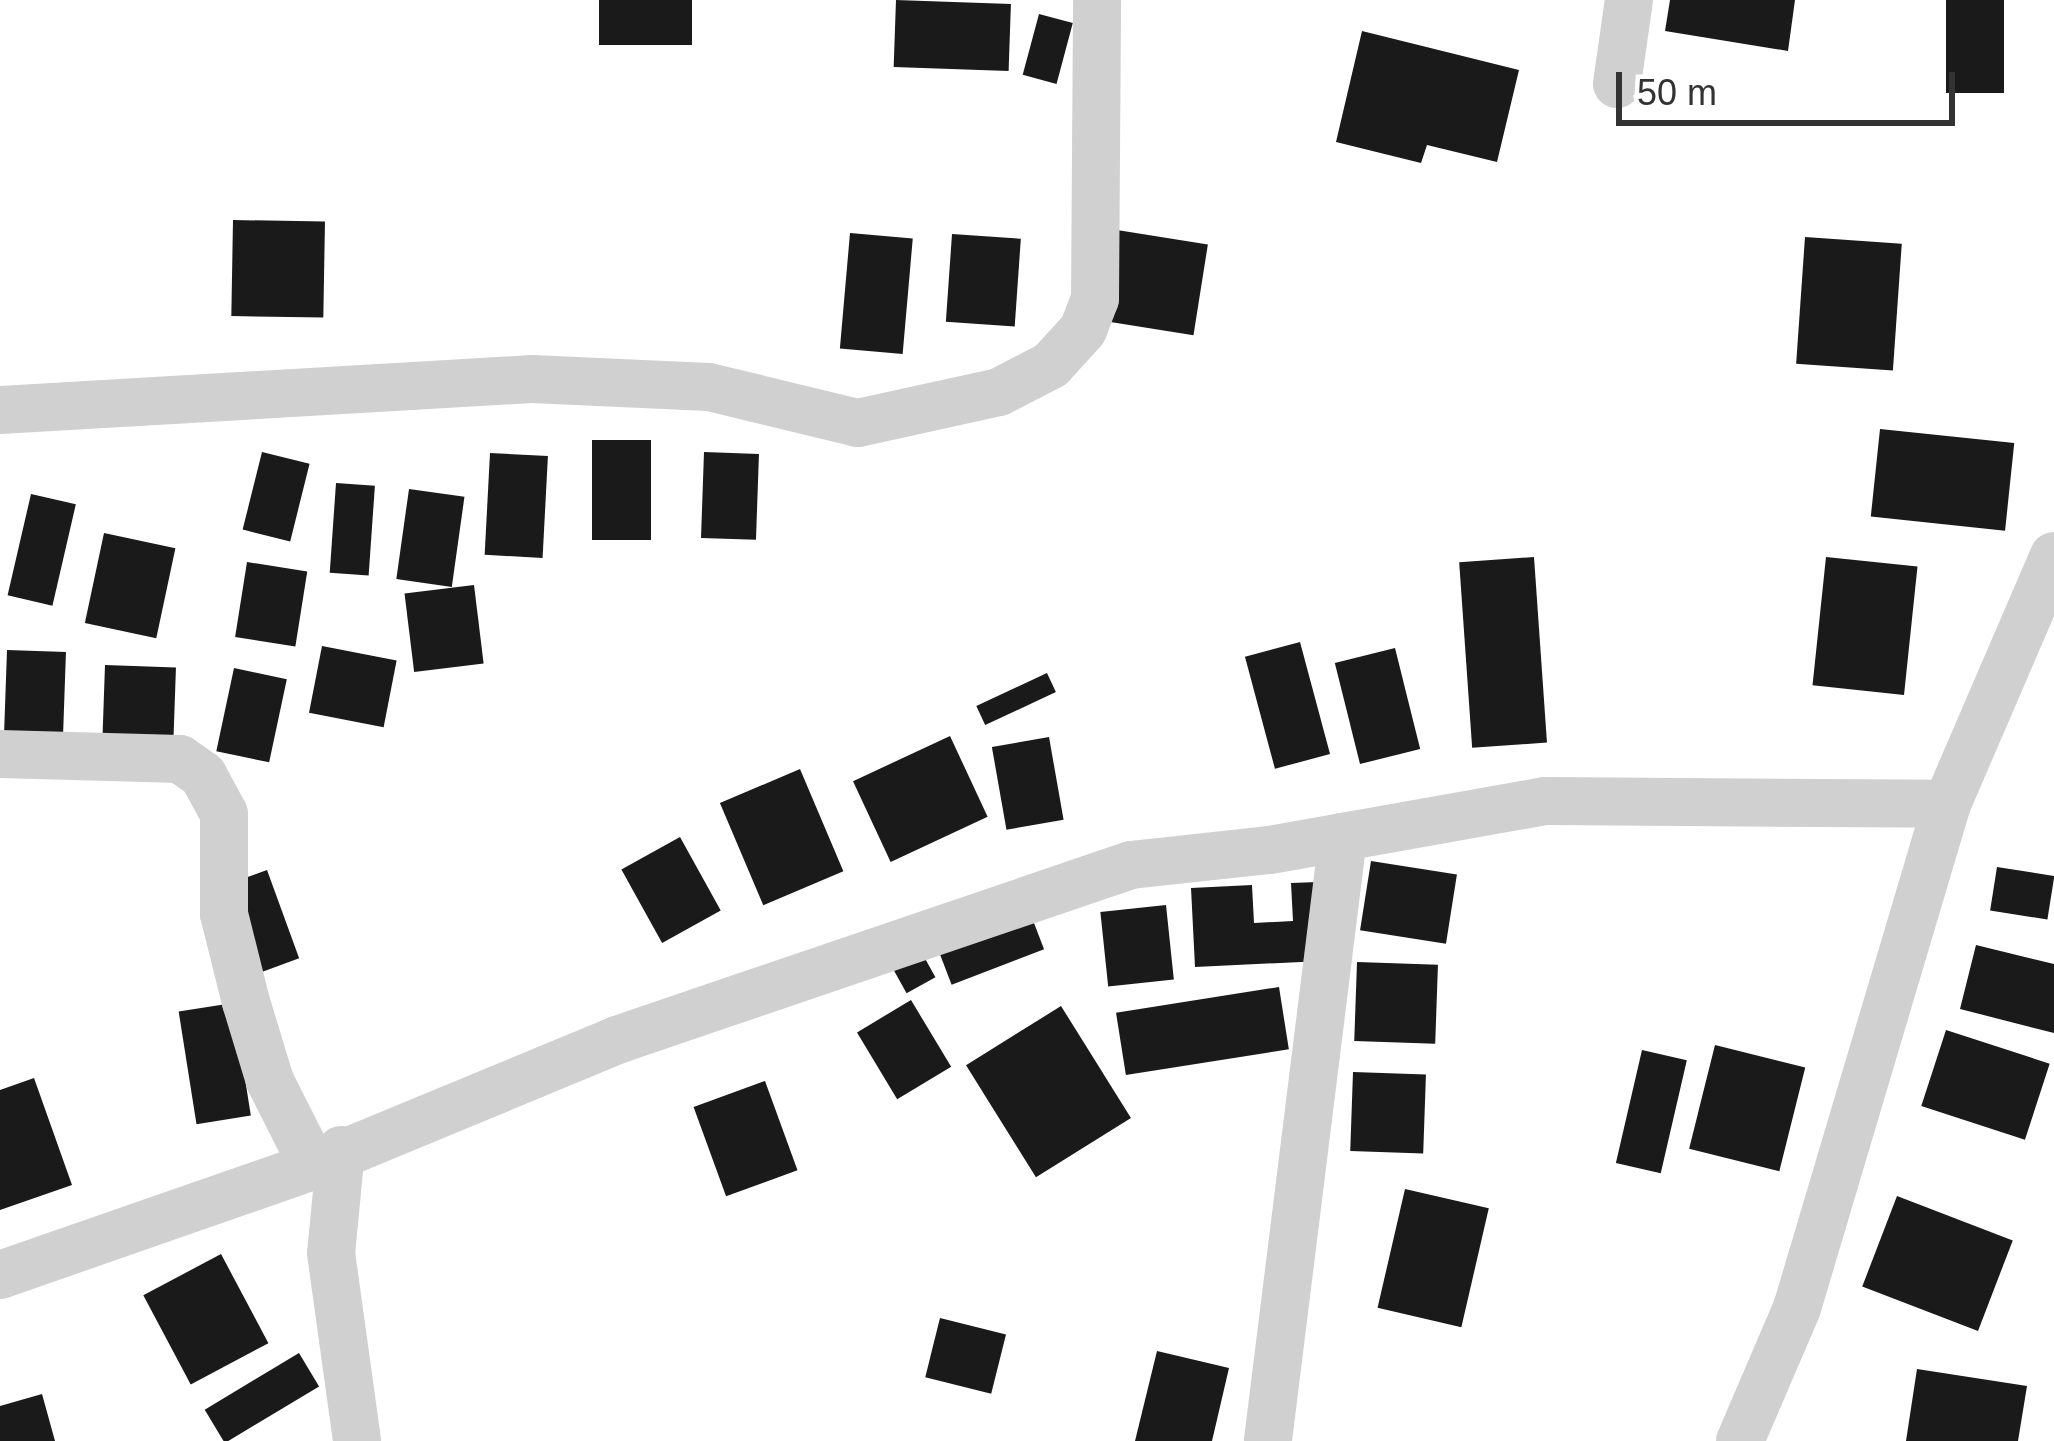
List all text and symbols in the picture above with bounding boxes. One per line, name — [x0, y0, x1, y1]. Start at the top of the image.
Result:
scale bar — [1622, 48, 1961, 122]
text: 50 m — [1637, 72, 1717, 113]

